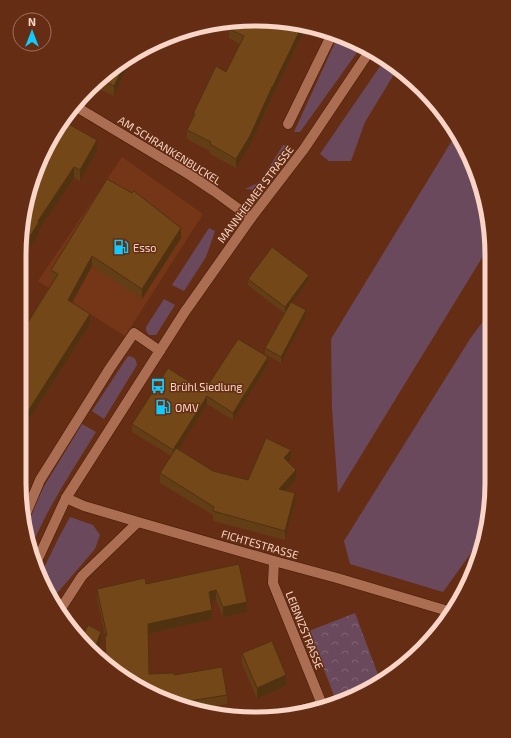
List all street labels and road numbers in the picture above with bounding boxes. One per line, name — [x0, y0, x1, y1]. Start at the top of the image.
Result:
street label: AM SCHRANKENBUCKEL — [116, 113, 224, 187]
street label: MANNHEIMER STRASSE — [214, 143, 296, 245]
street label: FICHTESTRASSE — [220, 527, 300, 561]
street label: LEIBNIZSTRASSE — [283, 589, 327, 671]

